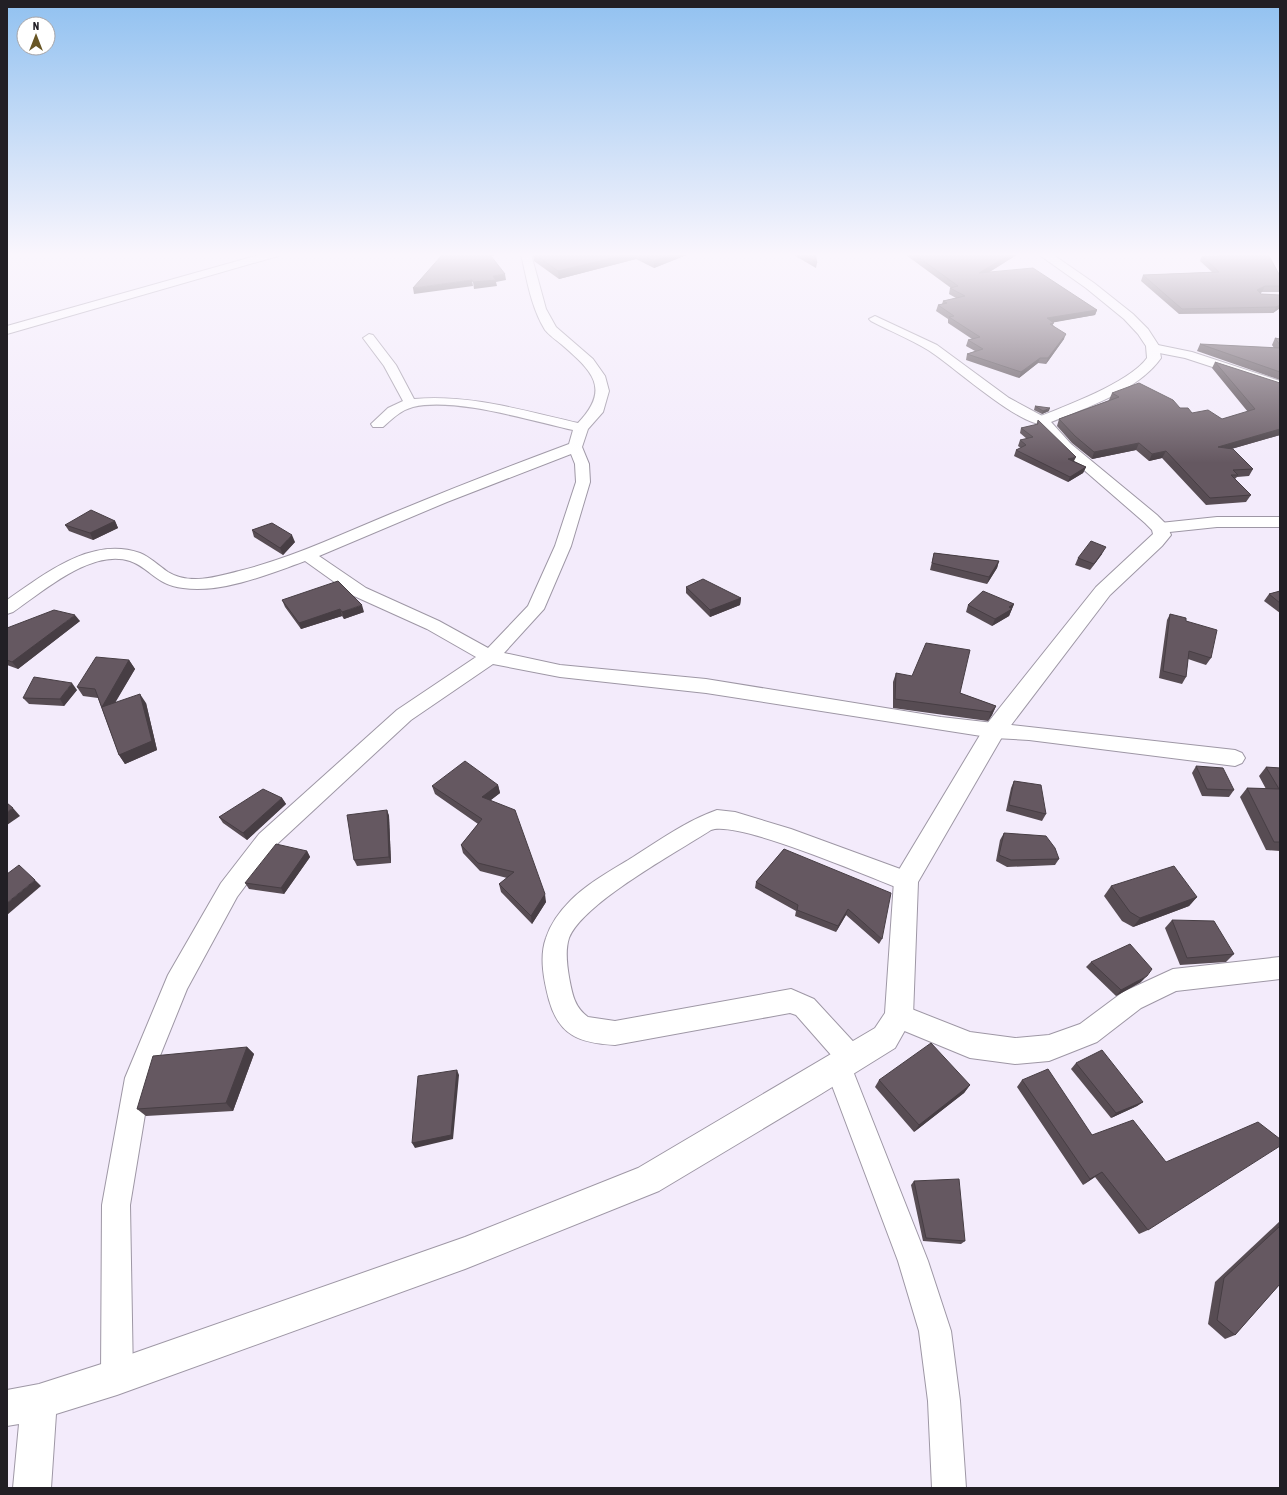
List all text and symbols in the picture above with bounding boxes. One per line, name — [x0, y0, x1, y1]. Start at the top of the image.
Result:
north arrow — [16, 16, 56, 56]
text: N — [33, 20, 39, 32]

